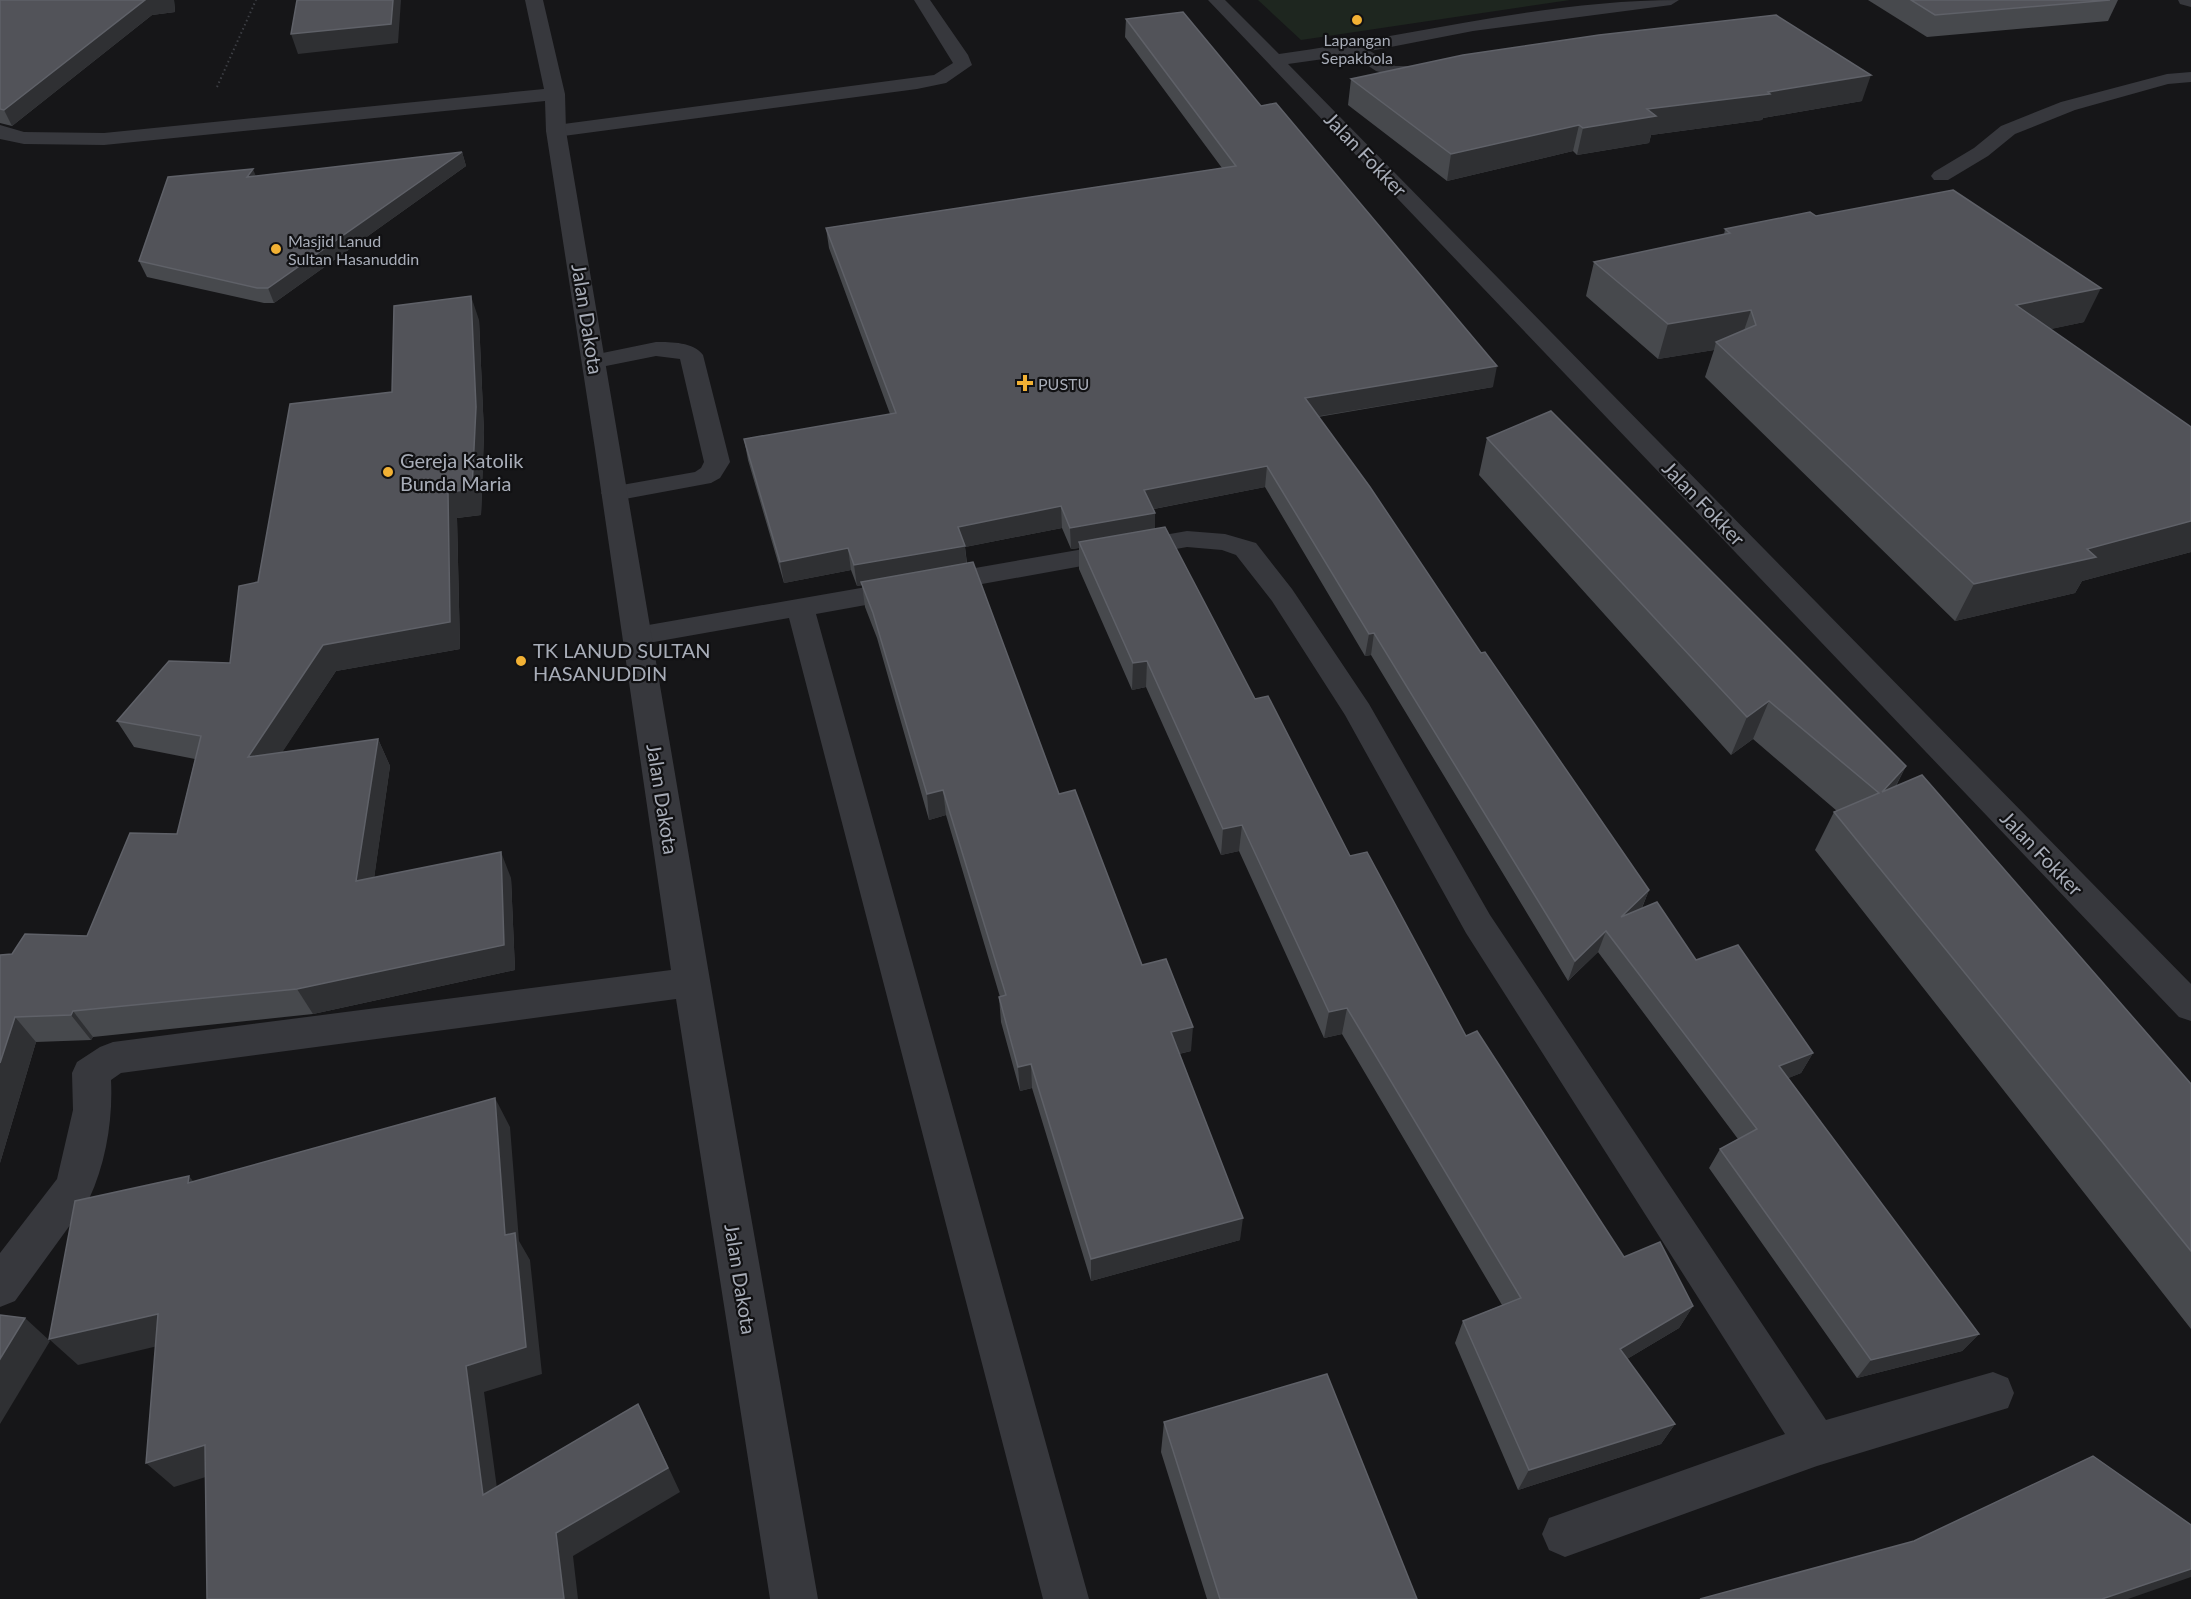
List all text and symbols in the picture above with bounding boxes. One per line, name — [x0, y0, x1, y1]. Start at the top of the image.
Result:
marker: Lapangan Sepakbola — [1350, 13, 1364, 27]
place label: Lapangan Sepakbola — [1321, 30, 1393, 67]
street label: Jalan Fokker — [1320, 107, 1413, 202]
place label: Masjid Lanud Sultan Hasanuddin — [288, 231, 419, 268]
marker: Masjid Lanud Sultan Hasanuddin — [269, 242, 283, 256]
street label: Jalan Dakota — [567, 262, 609, 376]
marker: PUSTU — [1016, 374, 1034, 392]
place label: PUSTU — [1038, 374, 1089, 393]
place label: Gereja Katolik Bunda Maria — [400, 448, 524, 495]
street label: Jalan Fokker — [1658, 456, 1751, 551]
marker: Gereja Katolik Bunda Maria — [381, 465, 395, 479]
place label: TK LANUD SULTAN HASANUDDIN — [533, 638, 710, 685]
marker: TK LANUD SULTAN HASANUDDIN — [514, 654, 528, 668]
street label: Jalan Dakota — [642, 742, 684, 856]
street label: Jalan Fokker — [1996, 806, 2089, 901]
street label: Jalan Dakota — [720, 1222, 762, 1336]

